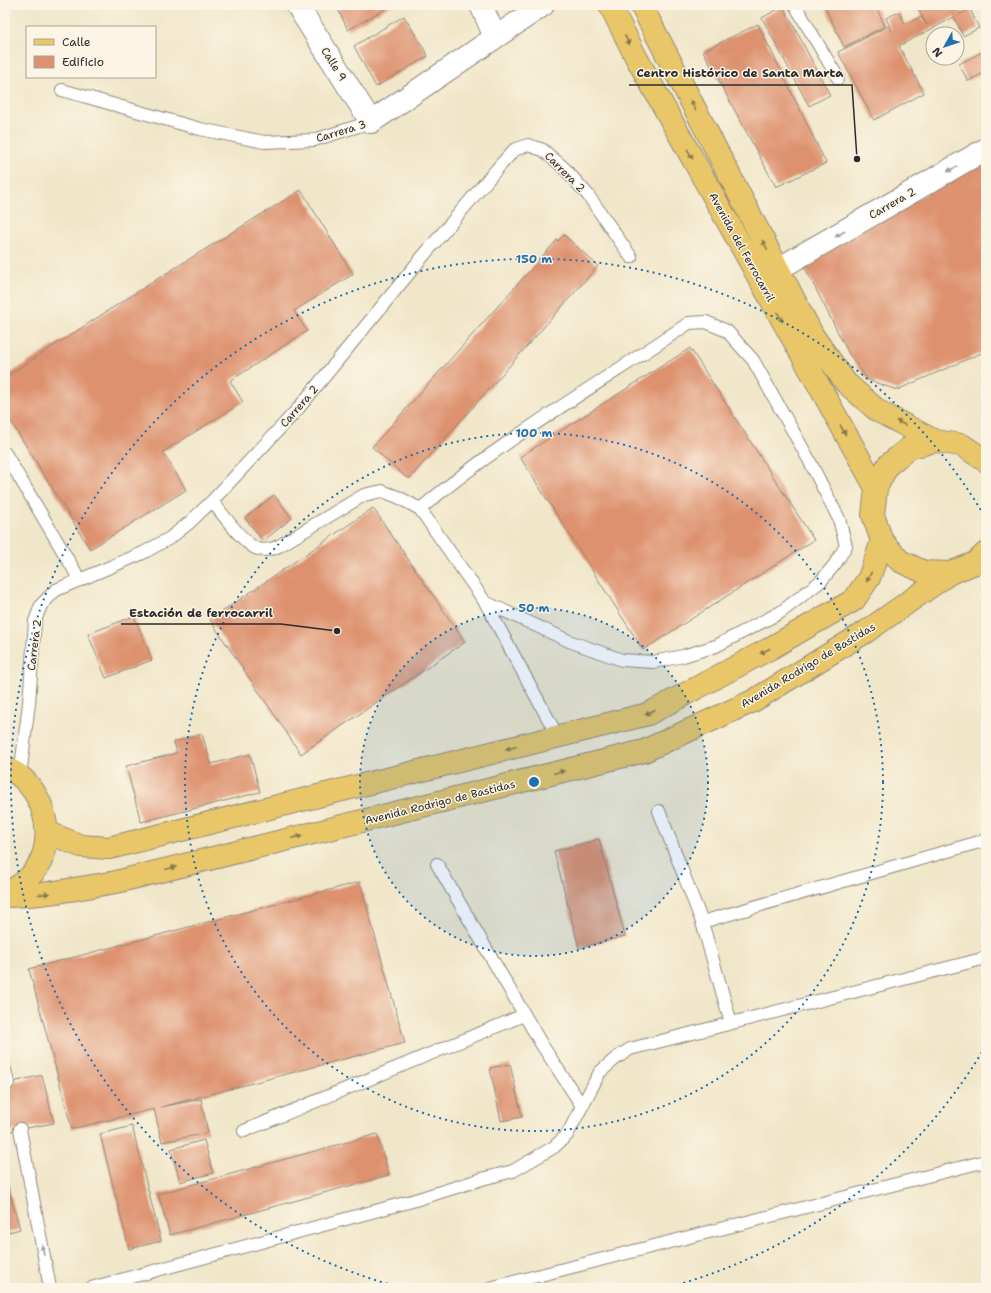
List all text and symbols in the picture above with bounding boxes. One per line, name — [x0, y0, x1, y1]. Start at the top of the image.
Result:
legend — [26, 26, 156, 78]
north arrow — [925, 26, 965, 66]
text: Calle — [62, 34, 91, 50]
one-way arrow — [624, 34, 631, 46]
street label: Calle 9 — [317, 44, 350, 84]
text: N — [929, 44, 946, 60]
text: Edificio — [62, 54, 104, 70]
callout: Centro Histórico de Santa Marta — [629, 61, 852, 85]
text: Centro Histórico de Santa Marta — [636, 65, 844, 81]
one-way arrow — [689, 99, 696, 111]
street label: Carrera 3 — [314, 117, 368, 146]
one-way arrow — [686, 148, 693, 160]
street label: Carrera 2 — [541, 149, 588, 196]
one-way arrow — [946, 165, 958, 172]
street label: Carrera 2 — [866, 184, 918, 223]
street label: Avenida del Ferrocarril — [705, 190, 778, 305]
one-way arrow — [834, 230, 846, 237]
one-way arrow — [762, 239, 769, 251]
text: 150 m — [516, 251, 552, 267]
one-way arrow — [777, 311, 784, 323]
street label: Carrera 2 — [277, 382, 322, 431]
one-way arrow — [895, 419, 906, 426]
one-way arrow — [840, 424, 847, 436]
text: 100 m — [516, 425, 553, 441]
one-way arrow — [866, 571, 872, 583]
callout: Estación de ferrocarril — [121, 600, 281, 624]
text: 50 m — [519, 600, 550, 616]
text: Estación de ferrocarril — [129, 605, 273, 621]
street label: Carrera 2 — [24, 619, 45, 672]
street label: Avenida Rodrigo de Bastidas — [738, 619, 878, 712]
one-way arrow — [759, 648, 771, 655]
one-way arrow — [645, 709, 656, 715]
one-way arrow — [505, 746, 517, 752]
one-way arrow — [554, 769, 566, 775]
centre of rings — [527, 775, 541, 789]
street label: Avenida Rodrigo de Bastidas — [363, 777, 517, 828]
one-way arrow — [292, 834, 304, 840]
one-way arrow — [165, 865, 177, 871]
one-way arrow — [38, 891, 50, 897]
one-way arrow — [39, 1244, 45, 1256]

